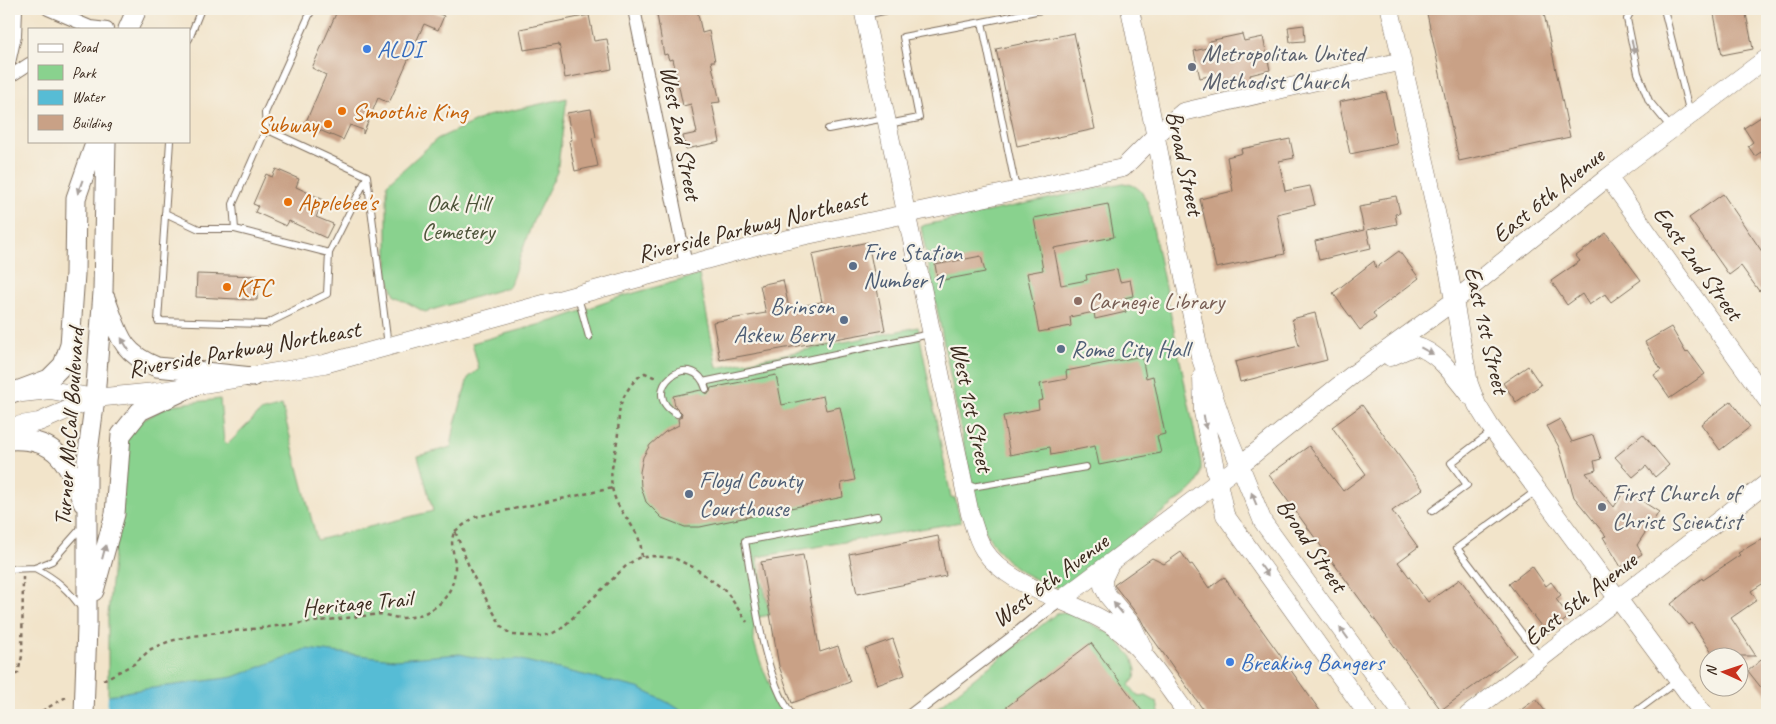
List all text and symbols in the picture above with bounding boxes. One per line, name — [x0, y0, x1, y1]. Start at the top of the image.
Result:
legend — [28, 28, 190, 142]
place label: ALDI — [377, 34, 428, 64]
text: Road — [72, 38, 99, 57]
place label: Metropolitan United Methodist Church — [1202, 38, 1368, 96]
one-way arrow — [1629, 40, 1637, 55]
marker: ALDI — [361, 43, 373, 55]
marker: Metropolitan United Methodist Church — [1186, 61, 1198, 73]
street label: West 2nd Street — [653, 63, 709, 205]
text: Park — [72, 64, 97, 83]
text: Water — [72, 88, 106, 107]
place label: Smoothie King — [352, 96, 470, 126]
marker: Smoothie King — [336, 105, 348, 117]
street label: Broad Street — [1159, 108, 1211, 220]
place label: Subway — [258, 109, 320, 139]
text: Building — [72, 114, 112, 133]
marker: Subway — [322, 118, 334, 130]
street label: East 6th Avenue — [1486, 139, 1612, 249]
one-way arrow — [76, 180, 84, 195]
street label: Riverside Parkway Northeast — [634, 183, 872, 269]
place label: Applebee's — [298, 187, 380, 217]
park label: Oak Hill Cemetery — [422, 188, 496, 246]
marker: Applebee's — [282, 196, 294, 208]
street label: East 2nd Street — [1647, 200, 1751, 328]
place label: Fire Station Number 1 — [863, 237, 963, 295]
marker: Fire Station Number 1 — [847, 260, 859, 272]
street label: East 1st Street — [1458, 263, 1517, 399]
place label: KFC — [237, 272, 274, 302]
marker: KFC — [221, 281, 233, 293]
place label: Carnegie Library — [1088, 286, 1226, 316]
place label: Brinson Askew Berry — [733, 291, 836, 349]
marker: Carnegie Library — [1072, 295, 1084, 307]
street label: Riverside Parkway Northeast — [126, 313, 364, 384]
marker: Brinson Askew Berry — [838, 314, 850, 326]
street label: Turner McCall Boulevard — [47, 323, 91, 527]
place label: Rome City Hall — [1071, 334, 1193, 364]
one-way arrow — [120, 337, 129, 350]
street label: West 1st Street — [944, 339, 1001, 477]
marker: Rome City Hall — [1055, 343, 1067, 355]
one-way arrow — [1420, 347, 1434, 355]
one-way arrow — [1202, 414, 1210, 430]
place label: Floyd County Courthouse — [699, 465, 804, 523]
place label: First Church of Christ Scientist — [1612, 478, 1745, 536]
marker: Floyd County Courthouse — [683, 488, 695, 500]
one-way arrow — [1249, 492, 1257, 506]
street label: Broad Street — [1270, 493, 1355, 599]
marker: First Church of Christ Scientist — [1596, 501, 1608, 513]
street label: West 6th Avenue — [986, 525, 1116, 634]
one-way arrow — [100, 544, 108, 560]
street label: East 5th Avenue — [1517, 544, 1644, 653]
one-way arrow — [1259, 563, 1269, 577]
street label: Heritage Trail — [301, 583, 417, 623]
one-way arrow — [1113, 601, 1124, 614]
one-way arrow — [1339, 626, 1349, 640]
north arrow — [1698, 646, 1748, 696]
place label: Breaking Bangers — [1240, 647, 1386, 677]
marker: Breaking Bangers — [1224, 656, 1236, 668]
text: N — [1703, 664, 1720, 676]

